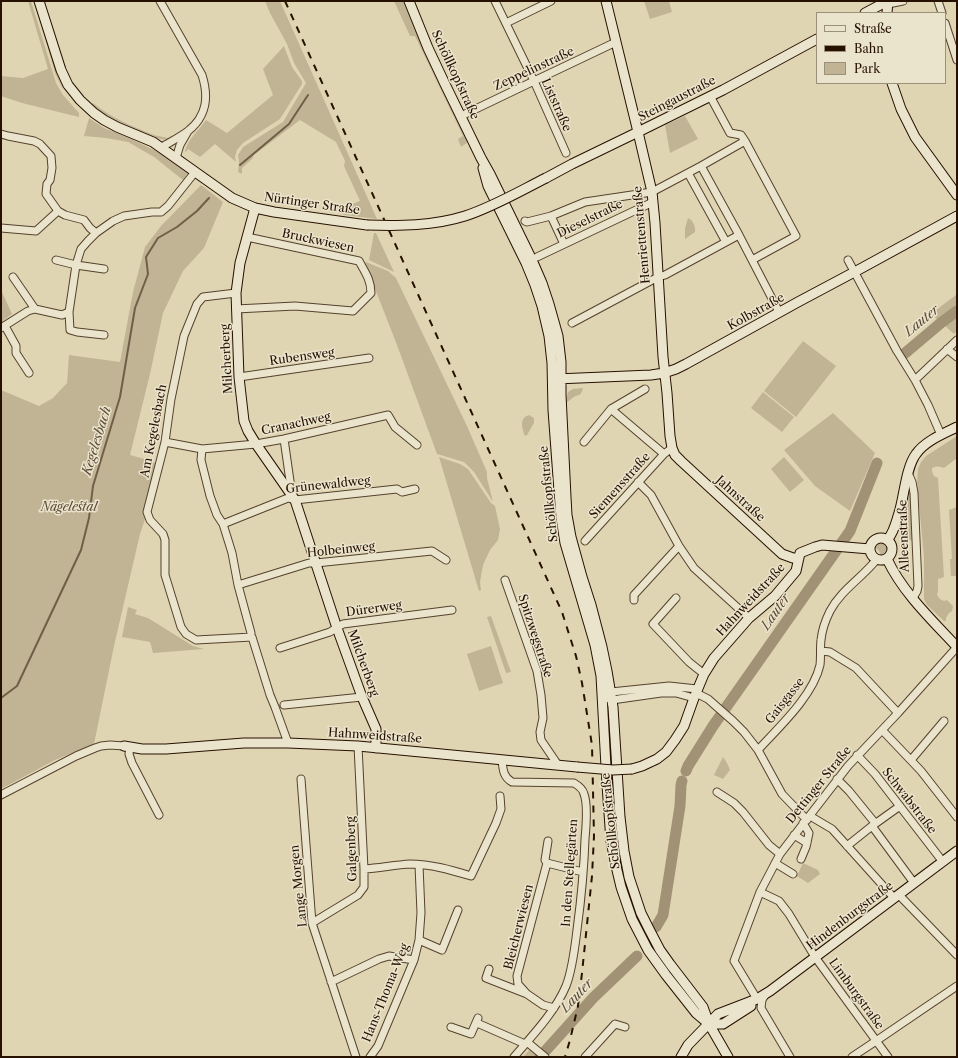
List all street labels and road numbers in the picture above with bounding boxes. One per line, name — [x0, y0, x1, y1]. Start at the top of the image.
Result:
street label: Schöllkopfstraße — [428, 28, 482, 122]
street label: Zeppelinstraße — [492, 44, 576, 94]
street label: Steingaustraße — [636, 73, 718, 125]
street label: Liststraße — [538, 76, 574, 134]
street label: Henriettenstraße — [631, 185, 653, 285]
street label: Nürtinger Straße — [263, 190, 361, 218]
street label: Dieselstraße — [555, 197, 625, 241]
street label: Bruckwiesen — [281, 226, 355, 256]
street label: Kolbstraße — [725, 290, 787, 334]
street label: Milcherberg — [218, 324, 236, 394]
street label: Rubensweg — [269, 345, 335, 369]
street label: Am Kegelesbach — [138, 383, 170, 479]
street label: Cranachweg — [260, 410, 332, 438]
street label: Schöllkopfstraße — [537, 445, 561, 543]
street label: Siemensstraße — [587, 450, 653, 522]
street label: Grünewaldweg — [285, 473, 371, 497]
street label: Jahnstraße — [712, 473, 768, 525]
street label: Alleenstraße — [896, 499, 912, 573]
street label: Holbeinweg — [306, 539, 376, 561]
street label: Hahnweidstraße — [714, 561, 788, 639]
street label: Spitzwegstraße — [515, 592, 555, 680]
street label: Dürerweg — [345, 598, 403, 620]
street label: Milcherberg — [344, 628, 382, 698]
street label: Gaisgasse — [762, 675, 808, 727]
street label: Hahnweidstraße — [327, 726, 423, 746]
street label: Dettinger Straße — [783, 743, 855, 827]
street label: Schwabstraße — [879, 765, 939, 837]
street label: Schöllkopfstraße — [599, 772, 623, 870]
street label: Galgenberg — [344, 816, 360, 882]
street label: In den Stellegärten — [559, 819, 581, 927]
street label: Lange Morgen — [288, 844, 310, 928]
street label: Hindenburgstraße — [804, 879, 896, 953]
street label: Bleicherwiesen — [501, 883, 537, 971]
street label: Hans-Thoma-Weg — [360, 942, 412, 1044]
street label: Limburgstraße — [825, 956, 887, 1032]

